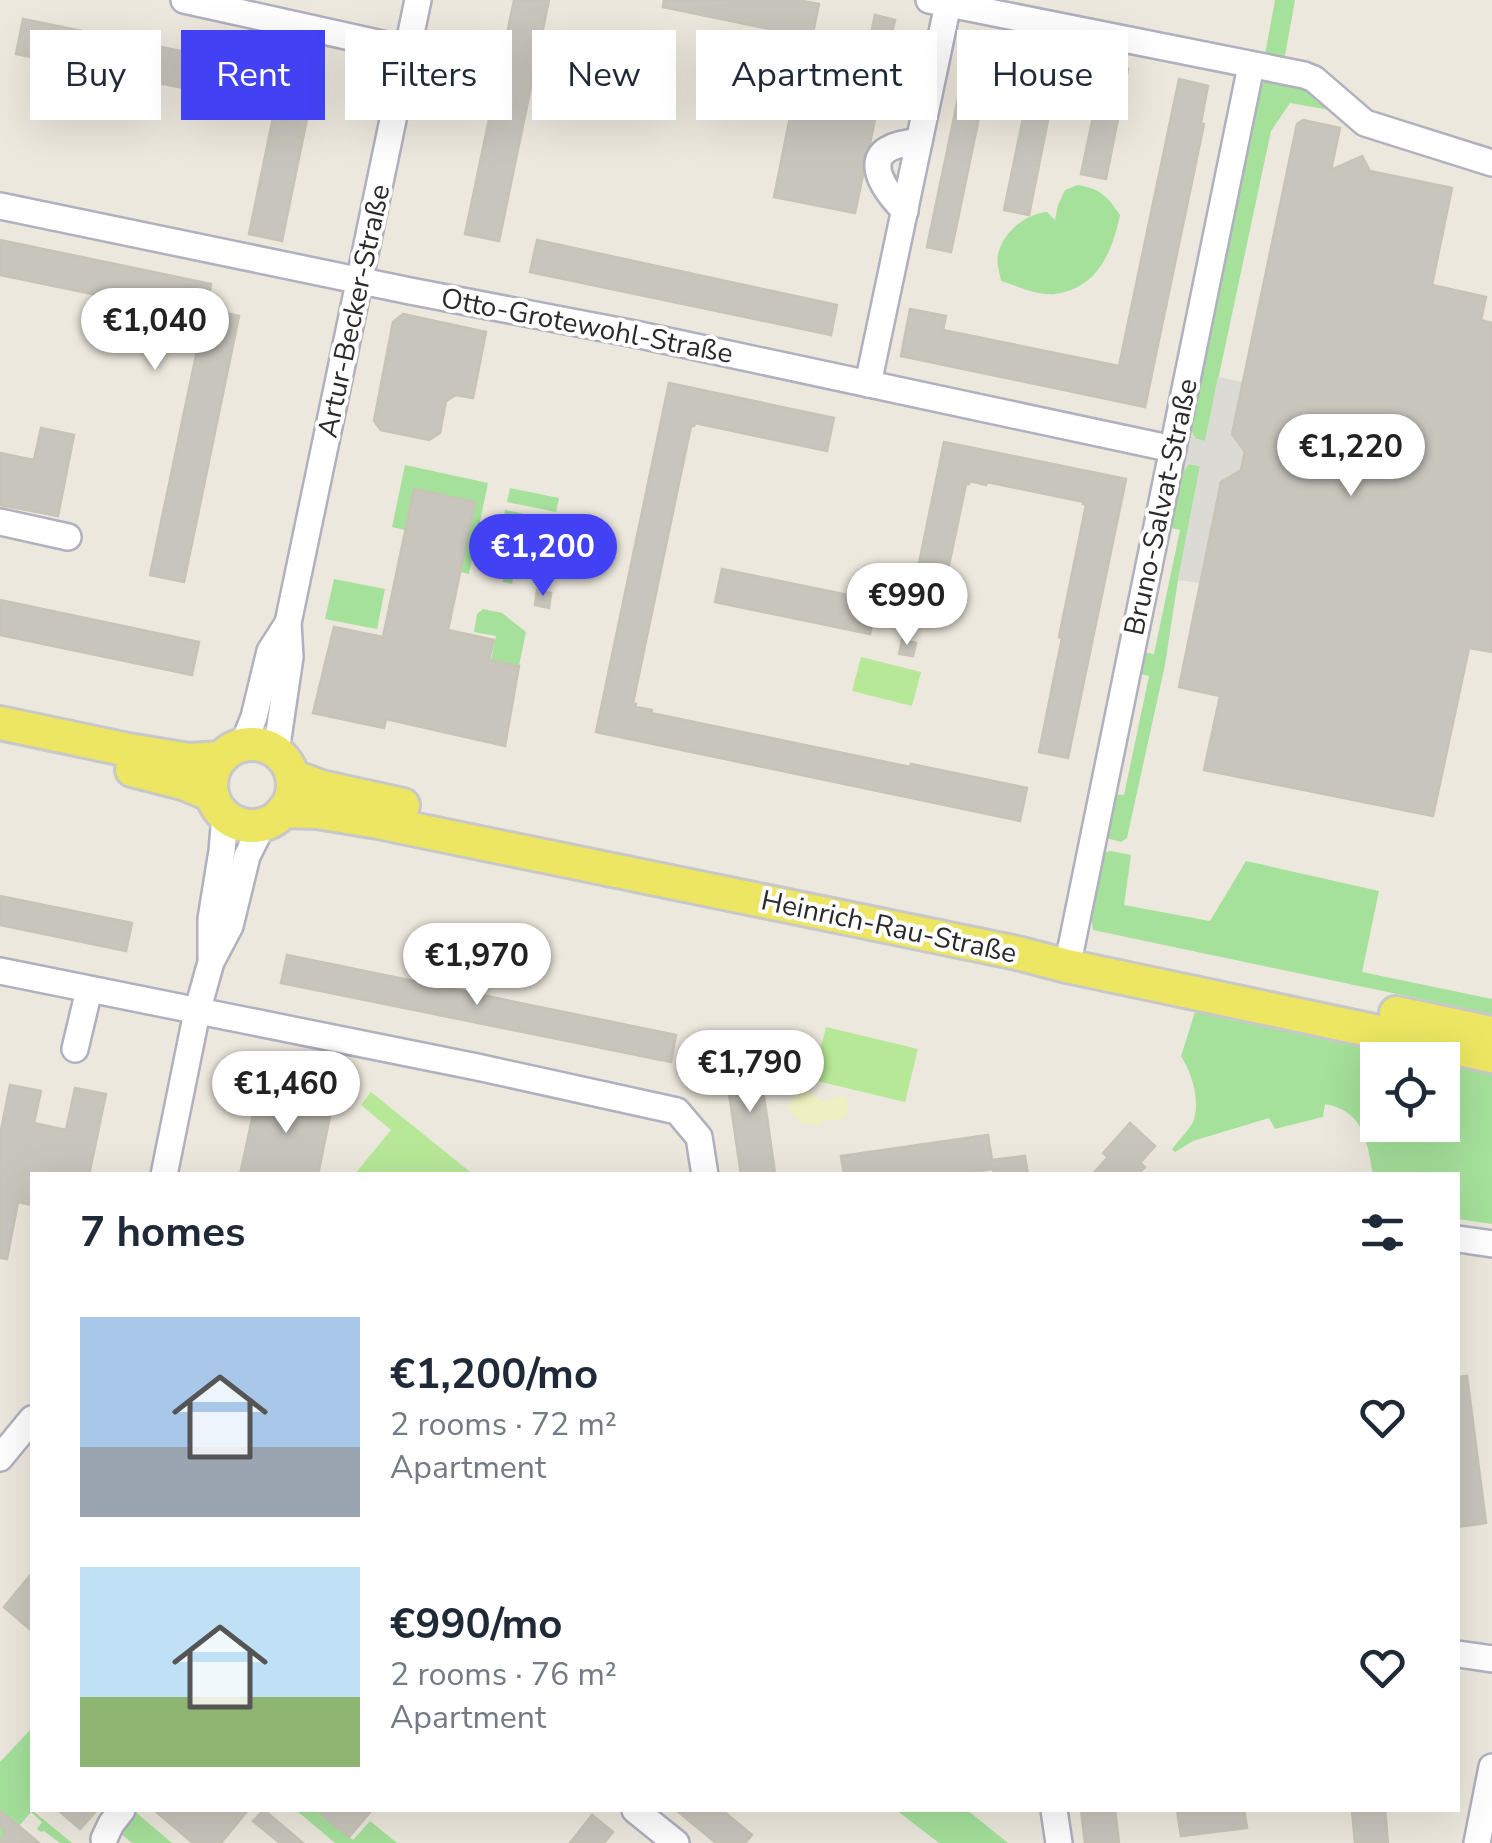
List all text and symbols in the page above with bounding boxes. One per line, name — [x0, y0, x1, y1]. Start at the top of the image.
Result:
chip: Buy — [30, 30, 161, 120]
chip: Rent — [181, 30, 325, 120]
chip: Filters — [345, 30, 512, 120]
chip: New — [532, 30, 676, 120]
chip: Apartment — [696, 30, 937, 120]
chip: House — [957, 30, 1128, 120]
street label: Artur-Becker-Straße — [309, 181, 399, 441]
street label: Otto-Grotewohl-Straße — [438, 279, 736, 373]
pin: €1,040 — [74, 288, 236, 373]
text: €1,040 — [103, 299, 207, 342]
street label: Bruno-Salvat-Straße — [1115, 375, 1207, 639]
pin: €1,220 — [1270, 414, 1432, 499]
text: €1,220 — [1299, 425, 1403, 468]
pin: €1,200 — [462, 514, 624, 599]
text: €1,200 — [491, 525, 595, 568]
pin: €990 — [848, 563, 966, 648]
text: €990 — [869, 574, 945, 617]
street label: Heinrich-Rau-Straße — [758, 881, 1020, 973]
pin: €1,970 — [396, 923, 558, 1008]
text: €1,970 — [425, 934, 529, 977]
pin: €1,790 — [669, 1030, 831, 1115]
text: €1,790 — [698, 1041, 802, 1084]
map controls — [1360, 1042, 1460, 1142]
button: locate — [1360, 1042, 1460, 1142]
pin: €1,460 — [205, 1051, 367, 1136]
text: €1,460 — [234, 1062, 338, 1105]
text: 7 homes — [80, 1204, 245, 1261]
icon: filters — [1355, 1205, 1410, 1260]
text: €1,200/mo — [390, 1346, 598, 1403]
icon: home — [160, 1357, 280, 1477]
icon: heart — [1355, 1390, 1410, 1445]
text: 2 rooms · 72 m² — [390, 1403, 617, 1446]
text: Apartment — [390, 1446, 546, 1489]
text: €990/mo — [390, 1596, 562, 1653]
icon: home — [160, 1607, 280, 1727]
icon: heart — [1355, 1640, 1410, 1695]
text: 2 rooms · 76 m² — [390, 1653, 617, 1696]
text: Apartment — [390, 1696, 546, 1739]

